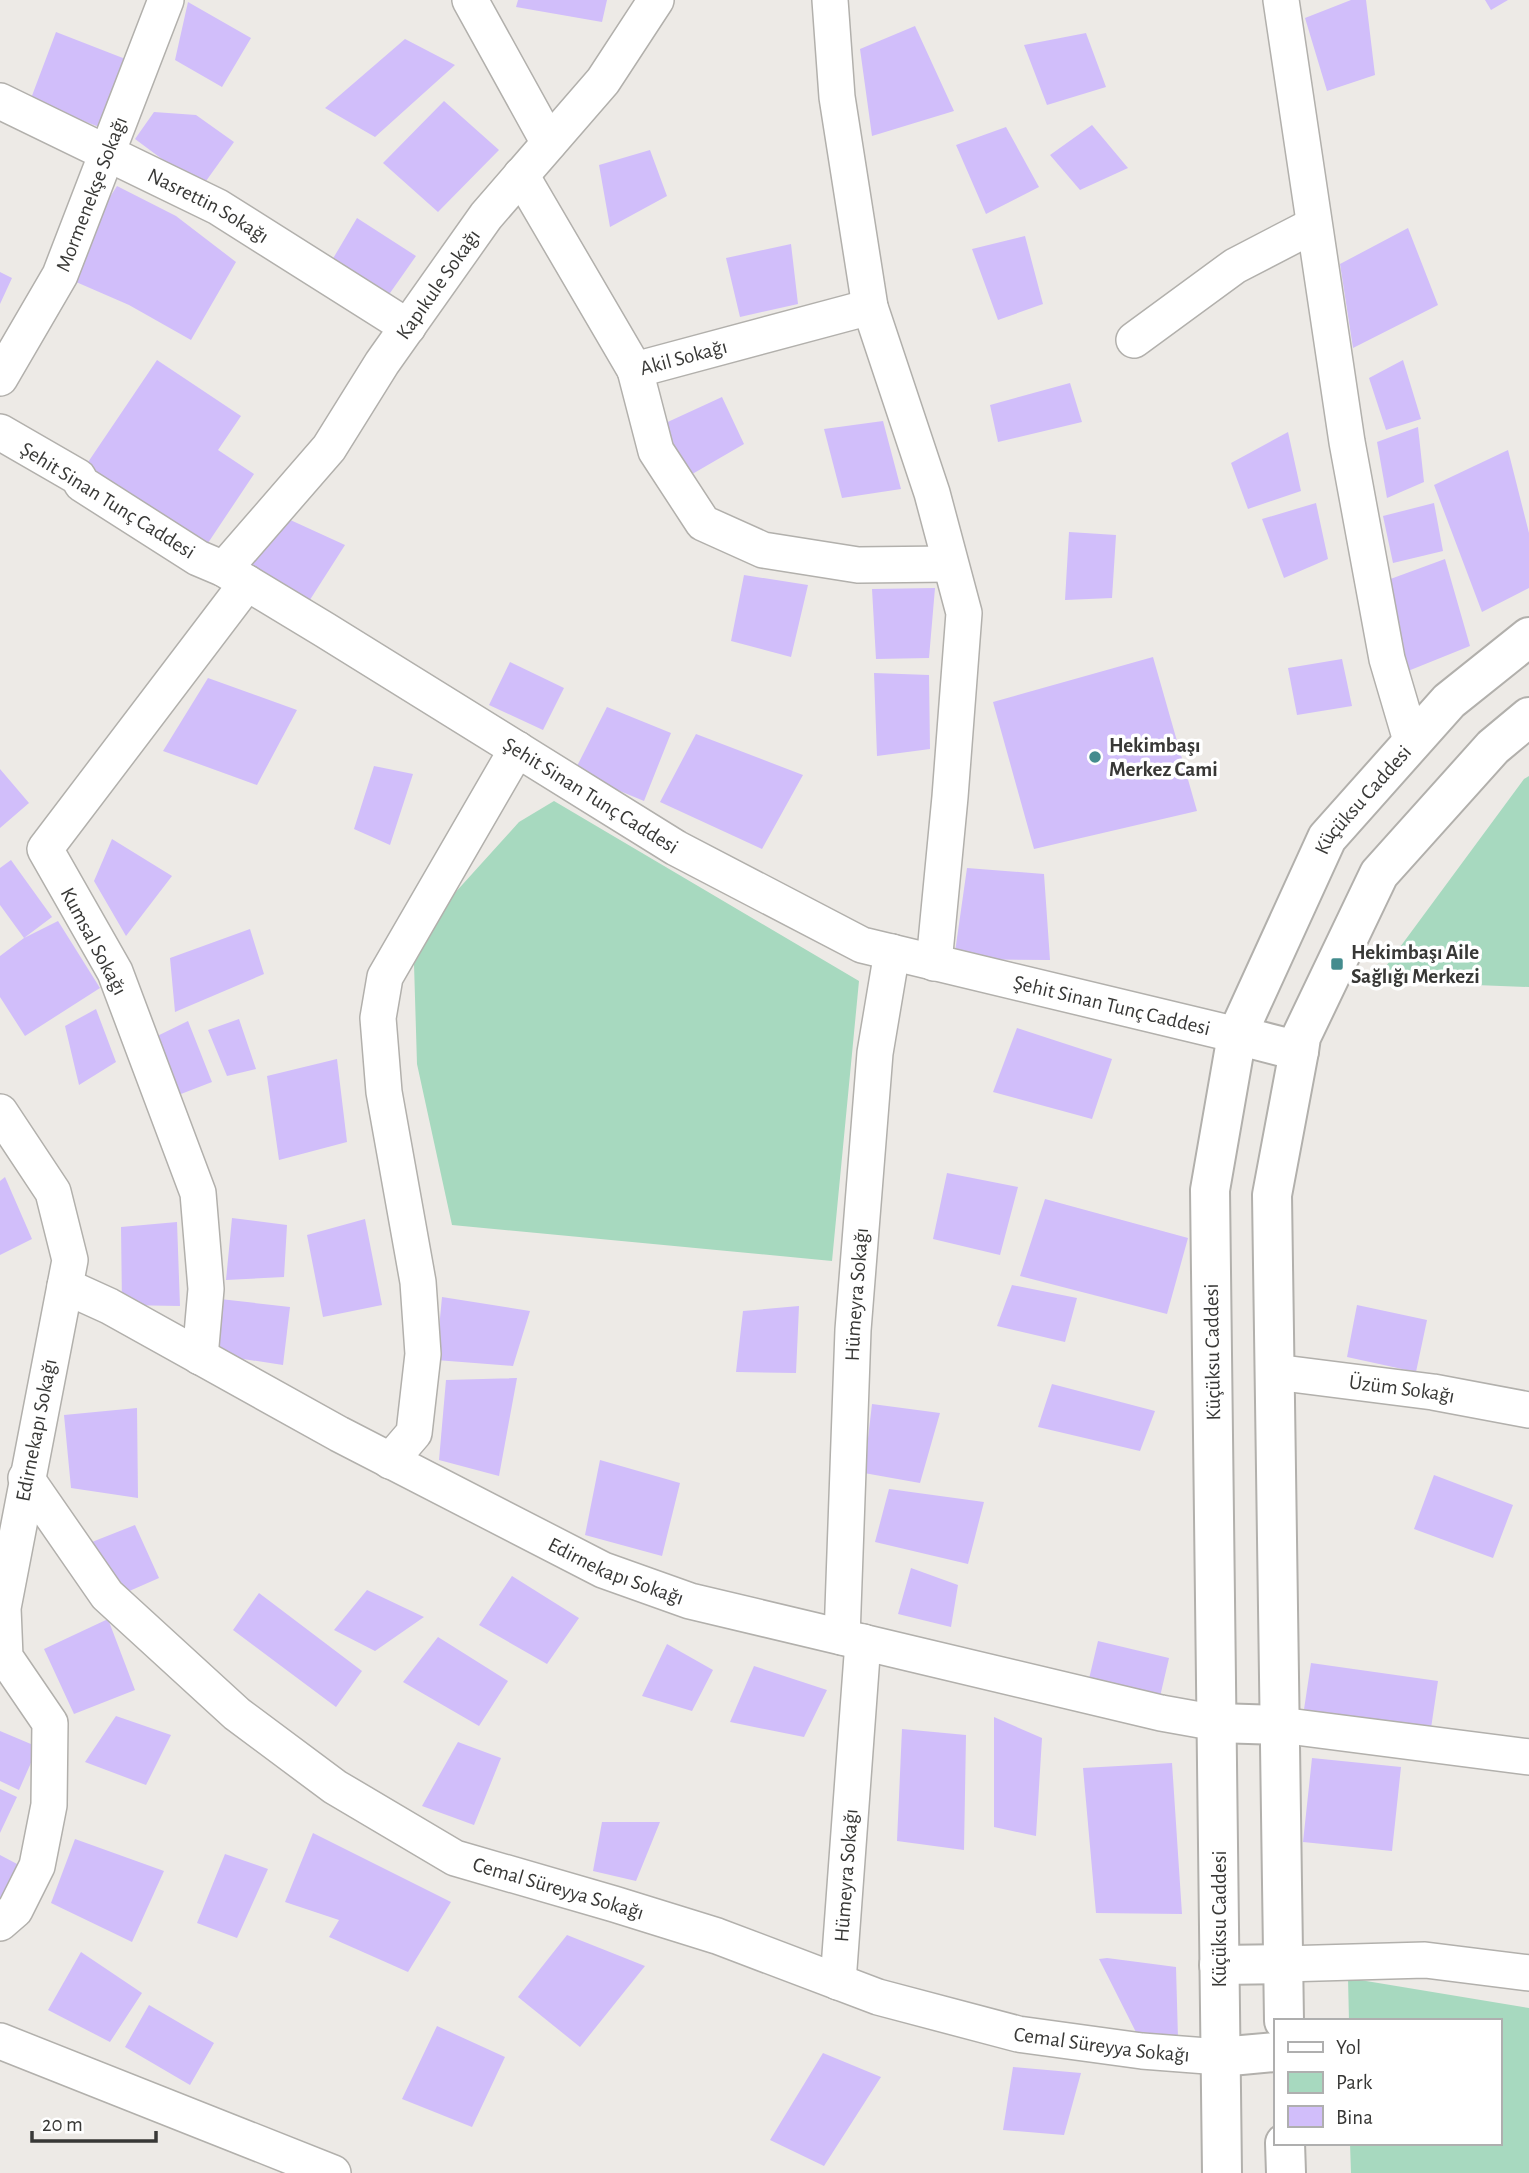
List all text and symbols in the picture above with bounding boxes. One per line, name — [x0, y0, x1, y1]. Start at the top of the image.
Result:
street label: Mormenekşe Sokağı — [52, 114, 131, 275]
street label: Nasrettin Sokağı — [144, 164, 272, 247]
street label: Kapıkule Sokağı — [392, 226, 484, 343]
street label: Akil Sokağı — [638, 336, 729, 379]
street label: Şehit Sinan Tunç Caddesi — [17, 438, 199, 563]
street label: Şehit Sinan Tunç Caddesi — [499, 733, 682, 858]
place label: Hekimbaşı Merkez Cami — [1109, 735, 1218, 780]
street label: Küçüksu Caddesi — [1311, 741, 1415, 858]
marker: Hekimbaşı Merkez Cami — [1087, 749, 1103, 765]
street label: Kumsal Sokağı — [56, 884, 131, 998]
place label: Hekimbaşı Aile Sağlığı Merkezi — [1351, 942, 1480, 987]
marker: Hekimbaşı Aile Sağlığı Merkezi — [1329, 956, 1345, 972]
street label: Şehit Sinan Tunç Caddesi — [1011, 972, 1212, 1039]
street label: Hümeyra Sokağı — [842, 1227, 872, 1362]
street label: Küçüksu Caddesi — [1201, 1283, 1224, 1421]
street label: Edirnekapı Sokağı — [12, 1357, 61, 1503]
street label: Üzüm Sokağı — [1348, 1370, 1457, 1407]
street label: Edirnekapı Sokağı — [545, 1534, 686, 1609]
street label: Hümeyra Sokağı — [831, 1808, 862, 1943]
street label: Küçüksu Caddesi — [1209, 1850, 1230, 1988]
street label: Cemal Süreyya Sokağı — [470, 1854, 646, 1924]
legend — [1274, 2019, 1501, 2145]
street label: Cemal Süreyya Sokağı — [1013, 2024, 1190, 2066]
text: Yol — [1336, 2037, 1361, 2058]
text: Park — [1336, 2072, 1373, 2093]
scale bar — [32, 2100, 156, 2144]
text: Bina — [1336, 2107, 1373, 2128]
text: 20 m — [42, 2114, 83, 2135]

